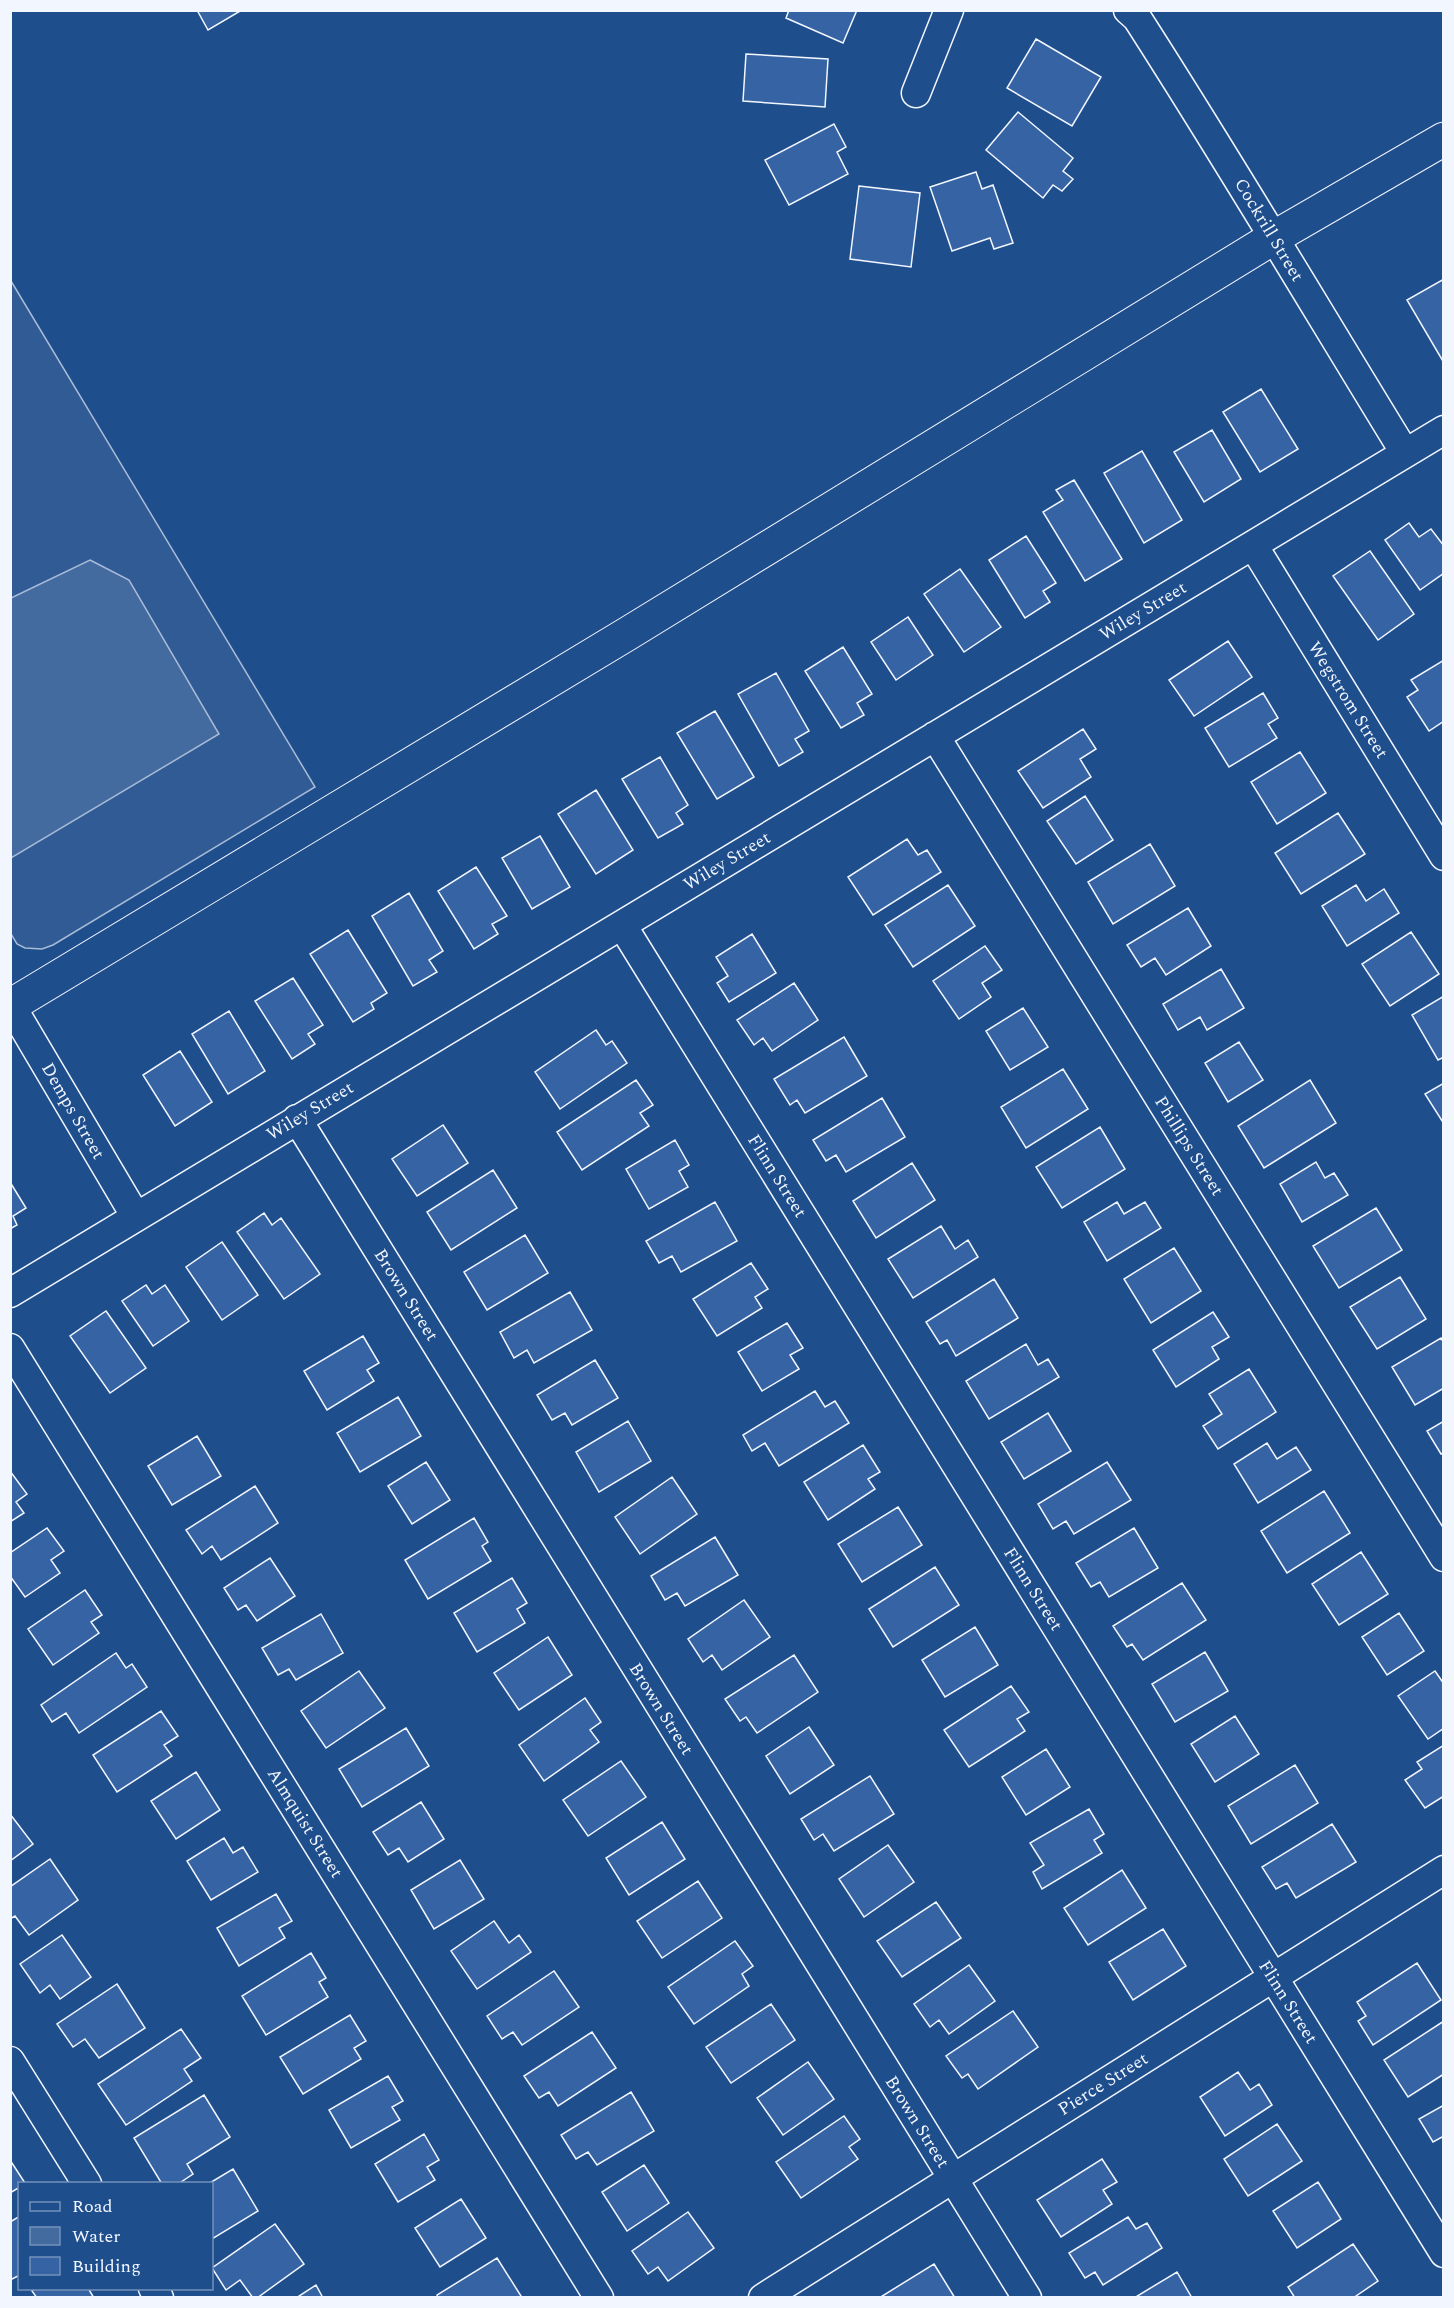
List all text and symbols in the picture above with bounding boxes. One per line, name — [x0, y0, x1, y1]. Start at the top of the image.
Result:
street label: Cockrill Street — [1227, 173, 1311, 287]
street label: Wiley Street — [1094, 574, 1192, 648]
street label: Wegstrom Street — [1301, 636, 1395, 764]
street label: Wiley Street — [678, 824, 776, 898]
street label: Demps Street — [34, 1058, 112, 1164]
street label: Wiley Street — [261, 1074, 359, 1148]
street label: Phillips Street — [1147, 1091, 1231, 1201]
street label: Flinn Street — [741, 1129, 813, 1223]
street label: Brown Street — [367, 1244, 445, 1346]
street label: Flinn Street — [997, 1542, 1069, 1636]
street label: Brown Street — [622, 1658, 700, 1760]
street label: Almquist Street — [260, 1763, 350, 1883]
street label: Flinn Street — [1252, 1955, 1324, 2049]
street label: Pierce Street — [1053, 2046, 1153, 2122]
street label: Brown Street — [878, 2071, 956, 2173]
legend — [18, 2182, 213, 2290]
text: Road — [72, 2193, 113, 2220]
text: Water — [72, 2223, 120, 2250]
text: Building — [72, 2253, 141, 2280]

